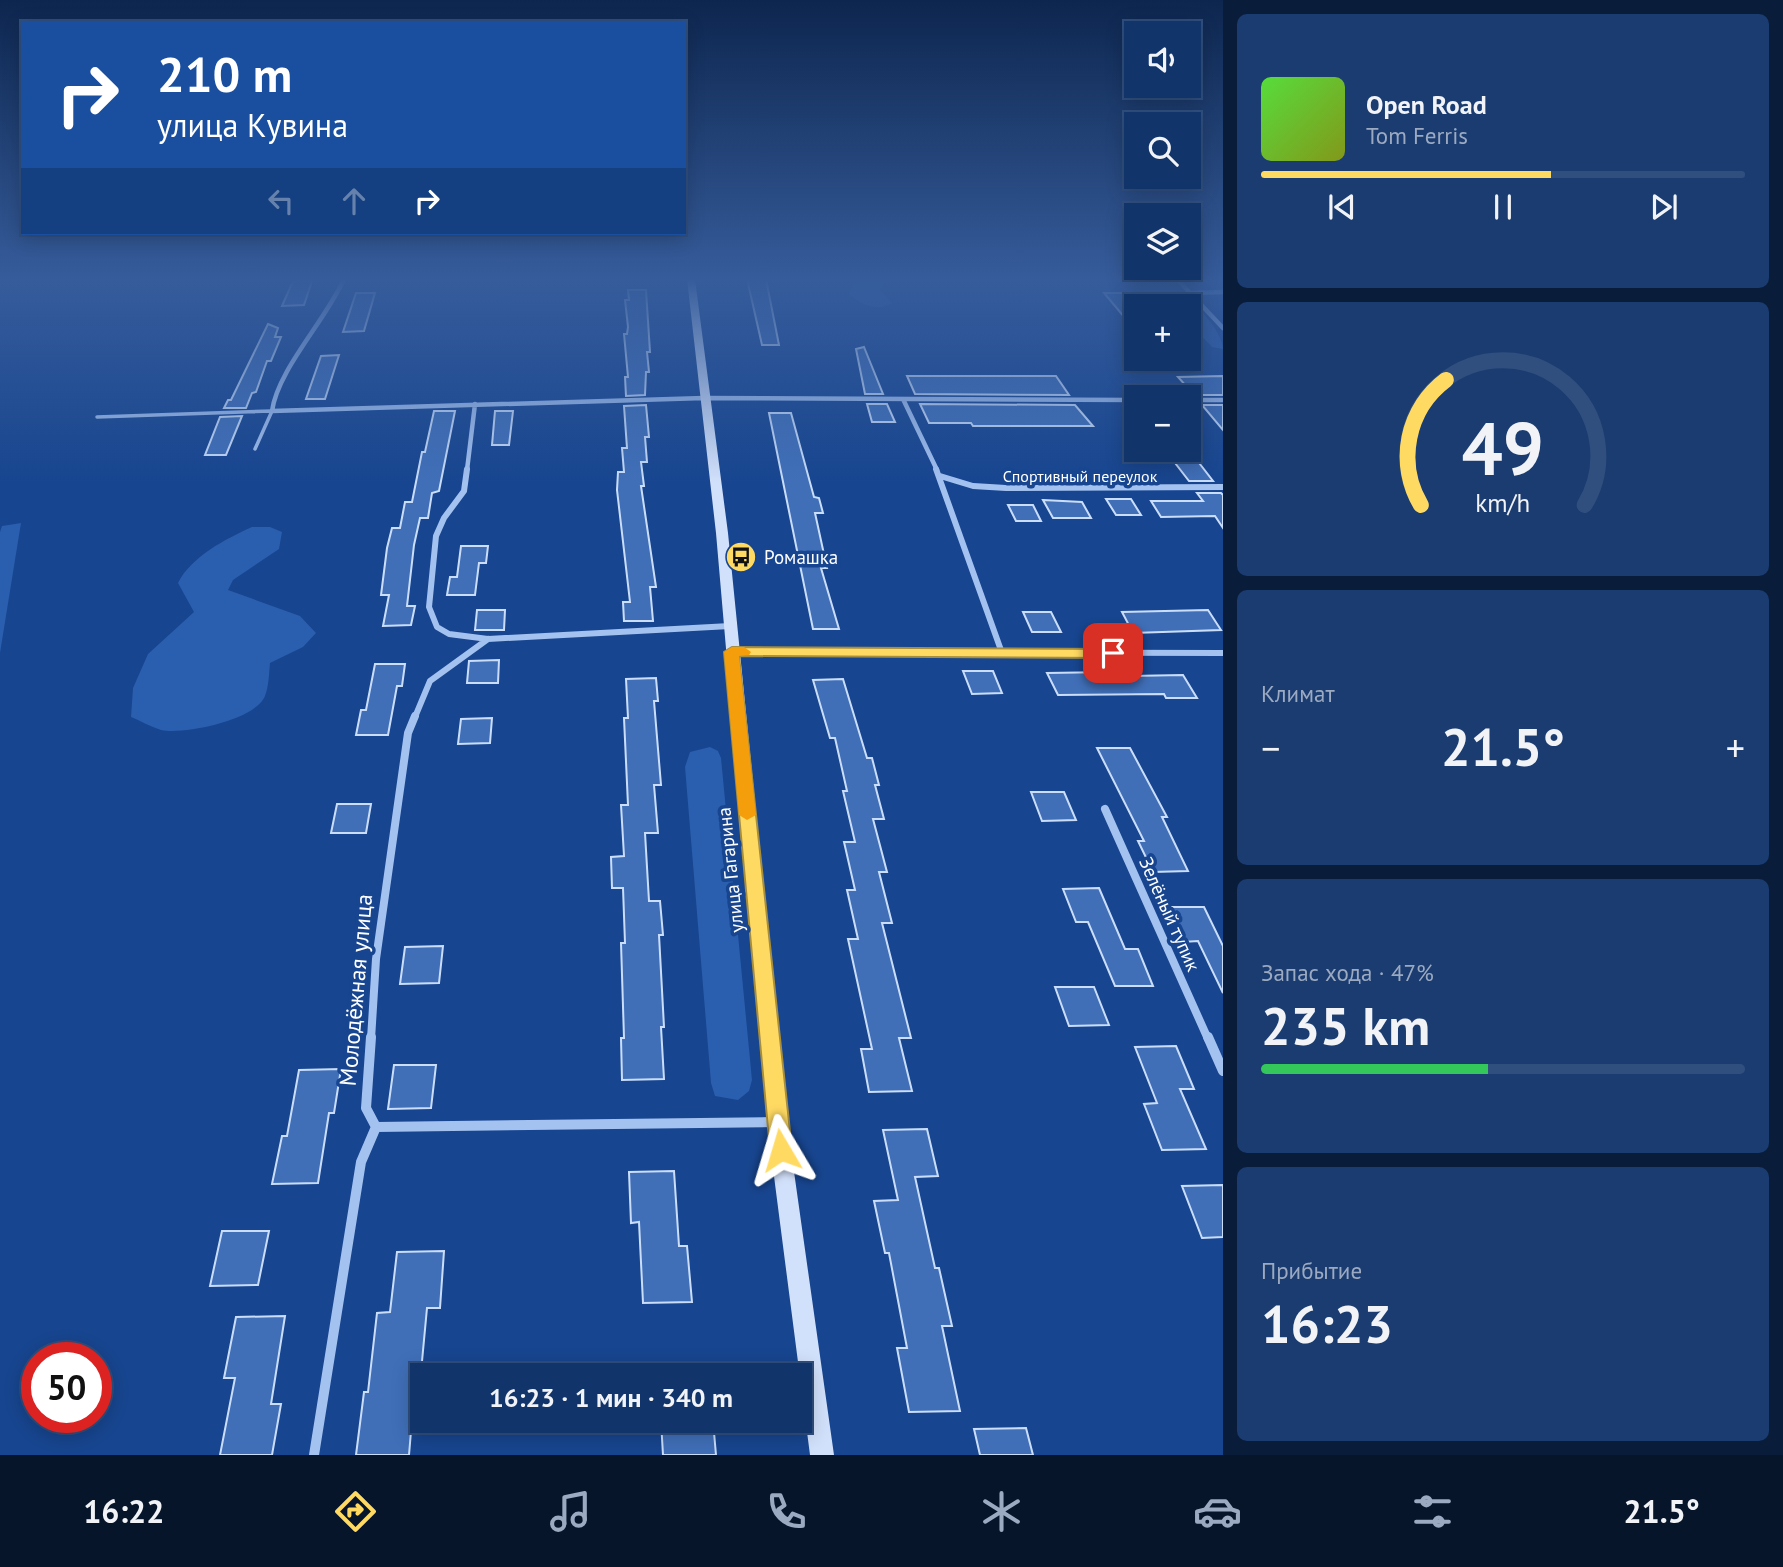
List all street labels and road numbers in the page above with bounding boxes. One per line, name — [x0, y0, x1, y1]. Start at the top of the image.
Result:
street label: Спортивный переулок — [1003, 466, 1158, 486]
street label: улица Гагарина — [711, 806, 749, 934]
street label: Зелёный тупик — [1134, 853, 1206, 975]
street label: Молодёжная улица — [333, 893, 378, 1087]

